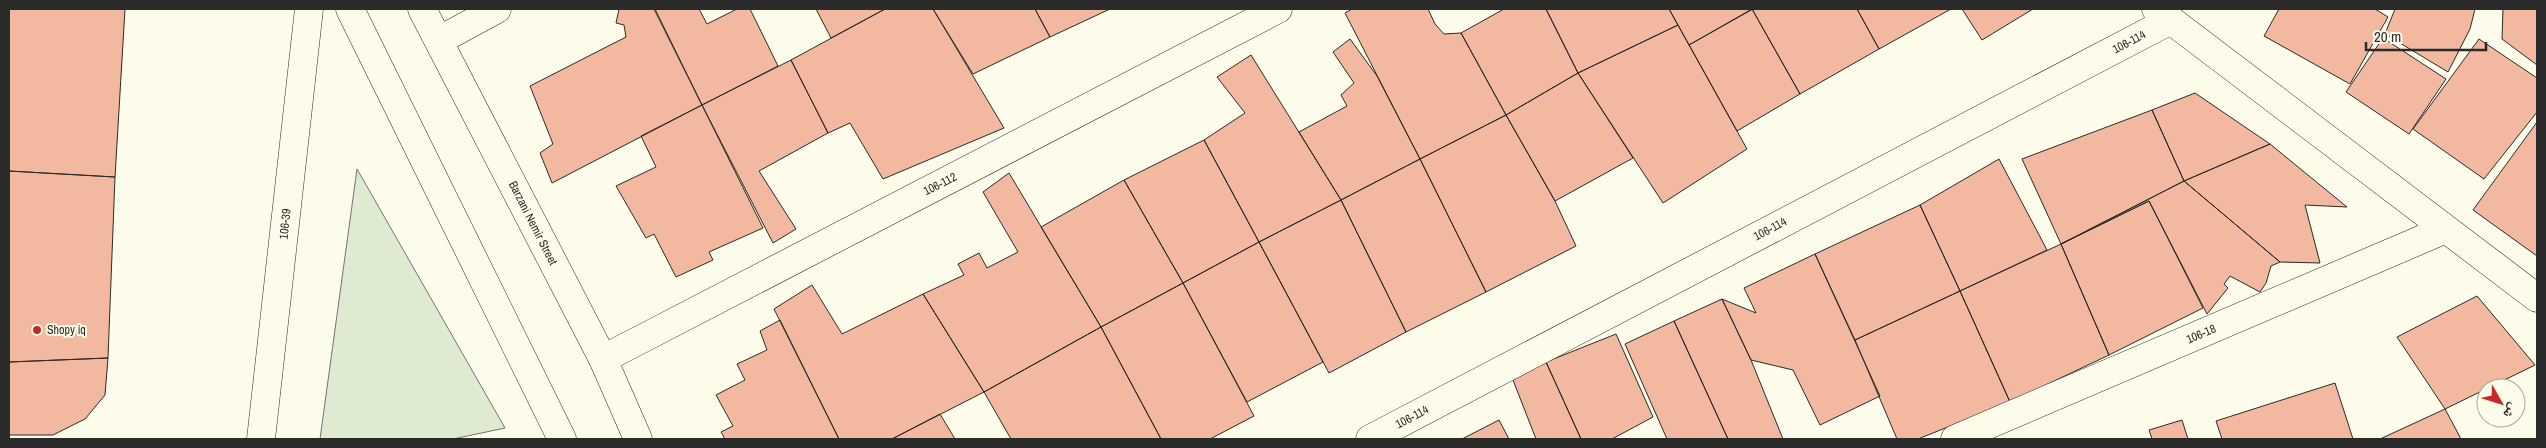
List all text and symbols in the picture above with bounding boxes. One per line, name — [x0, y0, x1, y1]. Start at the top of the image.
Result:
scale bar — [2366, 20, 2486, 52]
street label: 106-114 — [2110, 26, 2149, 57]
text: 20 m — [2374, 26, 2401, 47]
street label: 106-112 — [921, 169, 959, 199]
street label: Barzani Nemir Street — [505, 178, 561, 268]
street label: 106-39 — [275, 208, 295, 240]
street label: 106-114 — [1751, 213, 1790, 244]
street label: 106-18 — [2184, 321, 2218, 347]
place label: Shopy iq — [47, 322, 86, 338]
marker: Shopy iq — [31, 324, 43, 336]
north arrow — [2476, 378, 2526, 428]
text: ش — [2499, 400, 2523, 423]
street label: 106-114 — [1393, 401, 1432, 432]

